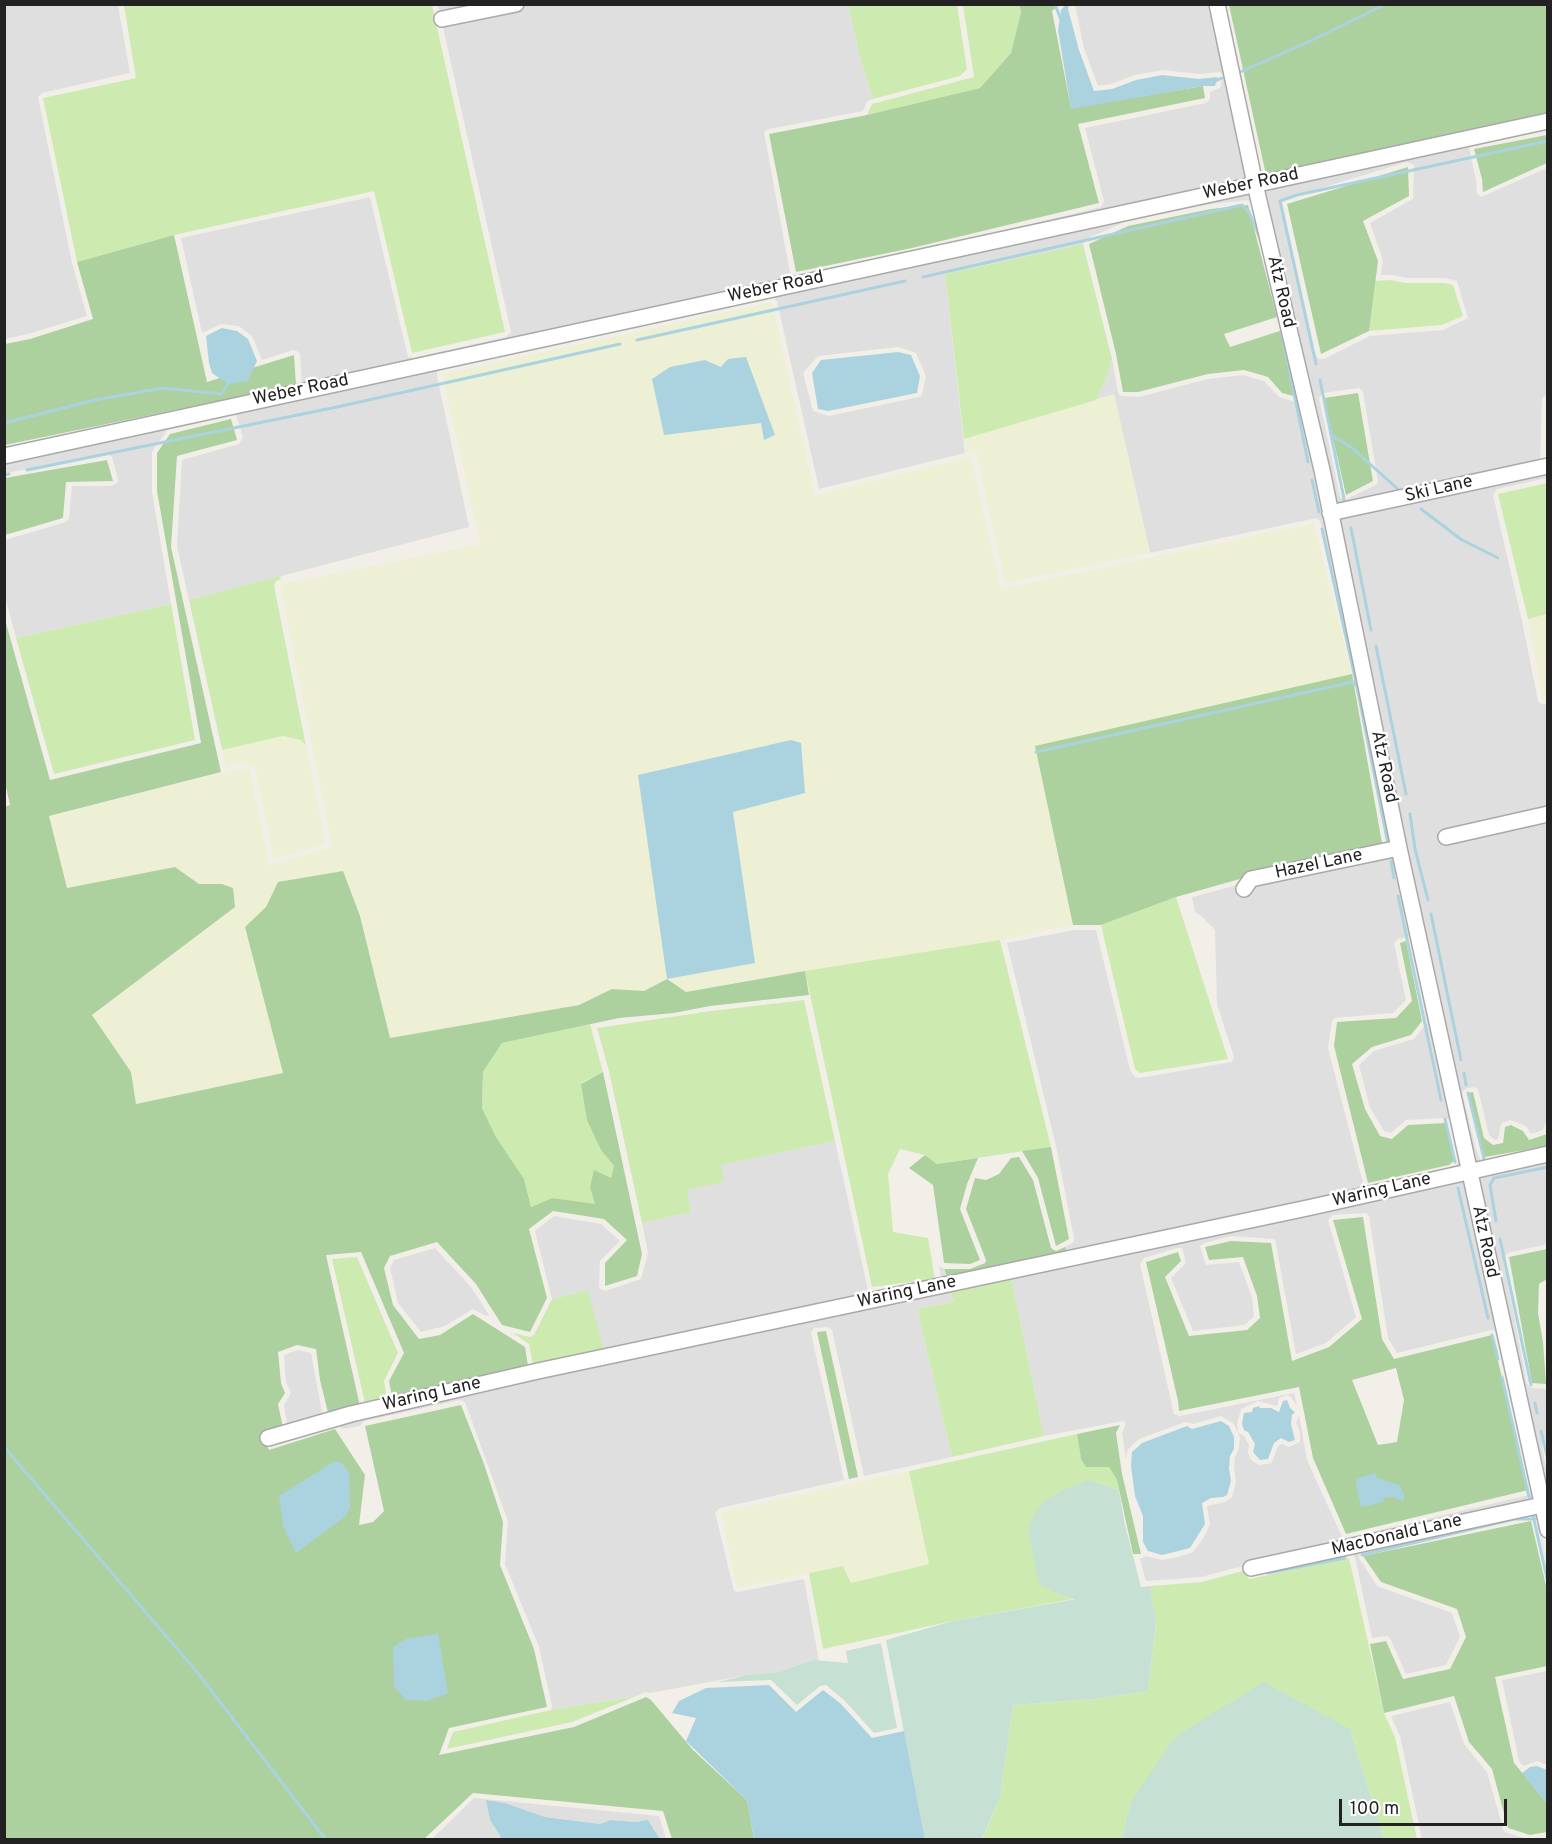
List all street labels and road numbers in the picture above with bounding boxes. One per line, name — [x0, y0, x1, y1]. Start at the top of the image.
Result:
street label: Weber Road — [1201, 164, 1301, 206]
street label: Atz Road — [1261, 254, 1299, 330]
street label: Weber Road — [726, 267, 826, 309]
street label: Weber Road — [251, 370, 351, 412]
street label: Ski Lane — [1403, 472, 1475, 508]
street label: Atz Road — [1365, 729, 1401, 805]
street label: Hazel Lane — [1273, 845, 1365, 885]
street label: Waring Lane — [1331, 1169, 1433, 1213]
street label: Atz Road — [1466, 1204, 1502, 1280]
street label: Waring Lane — [856, 1272, 958, 1314]
street label: Waring Lane — [381, 1373, 483, 1417]
street label: MacDonald Lane — [1330, 1510, 1464, 1562]

